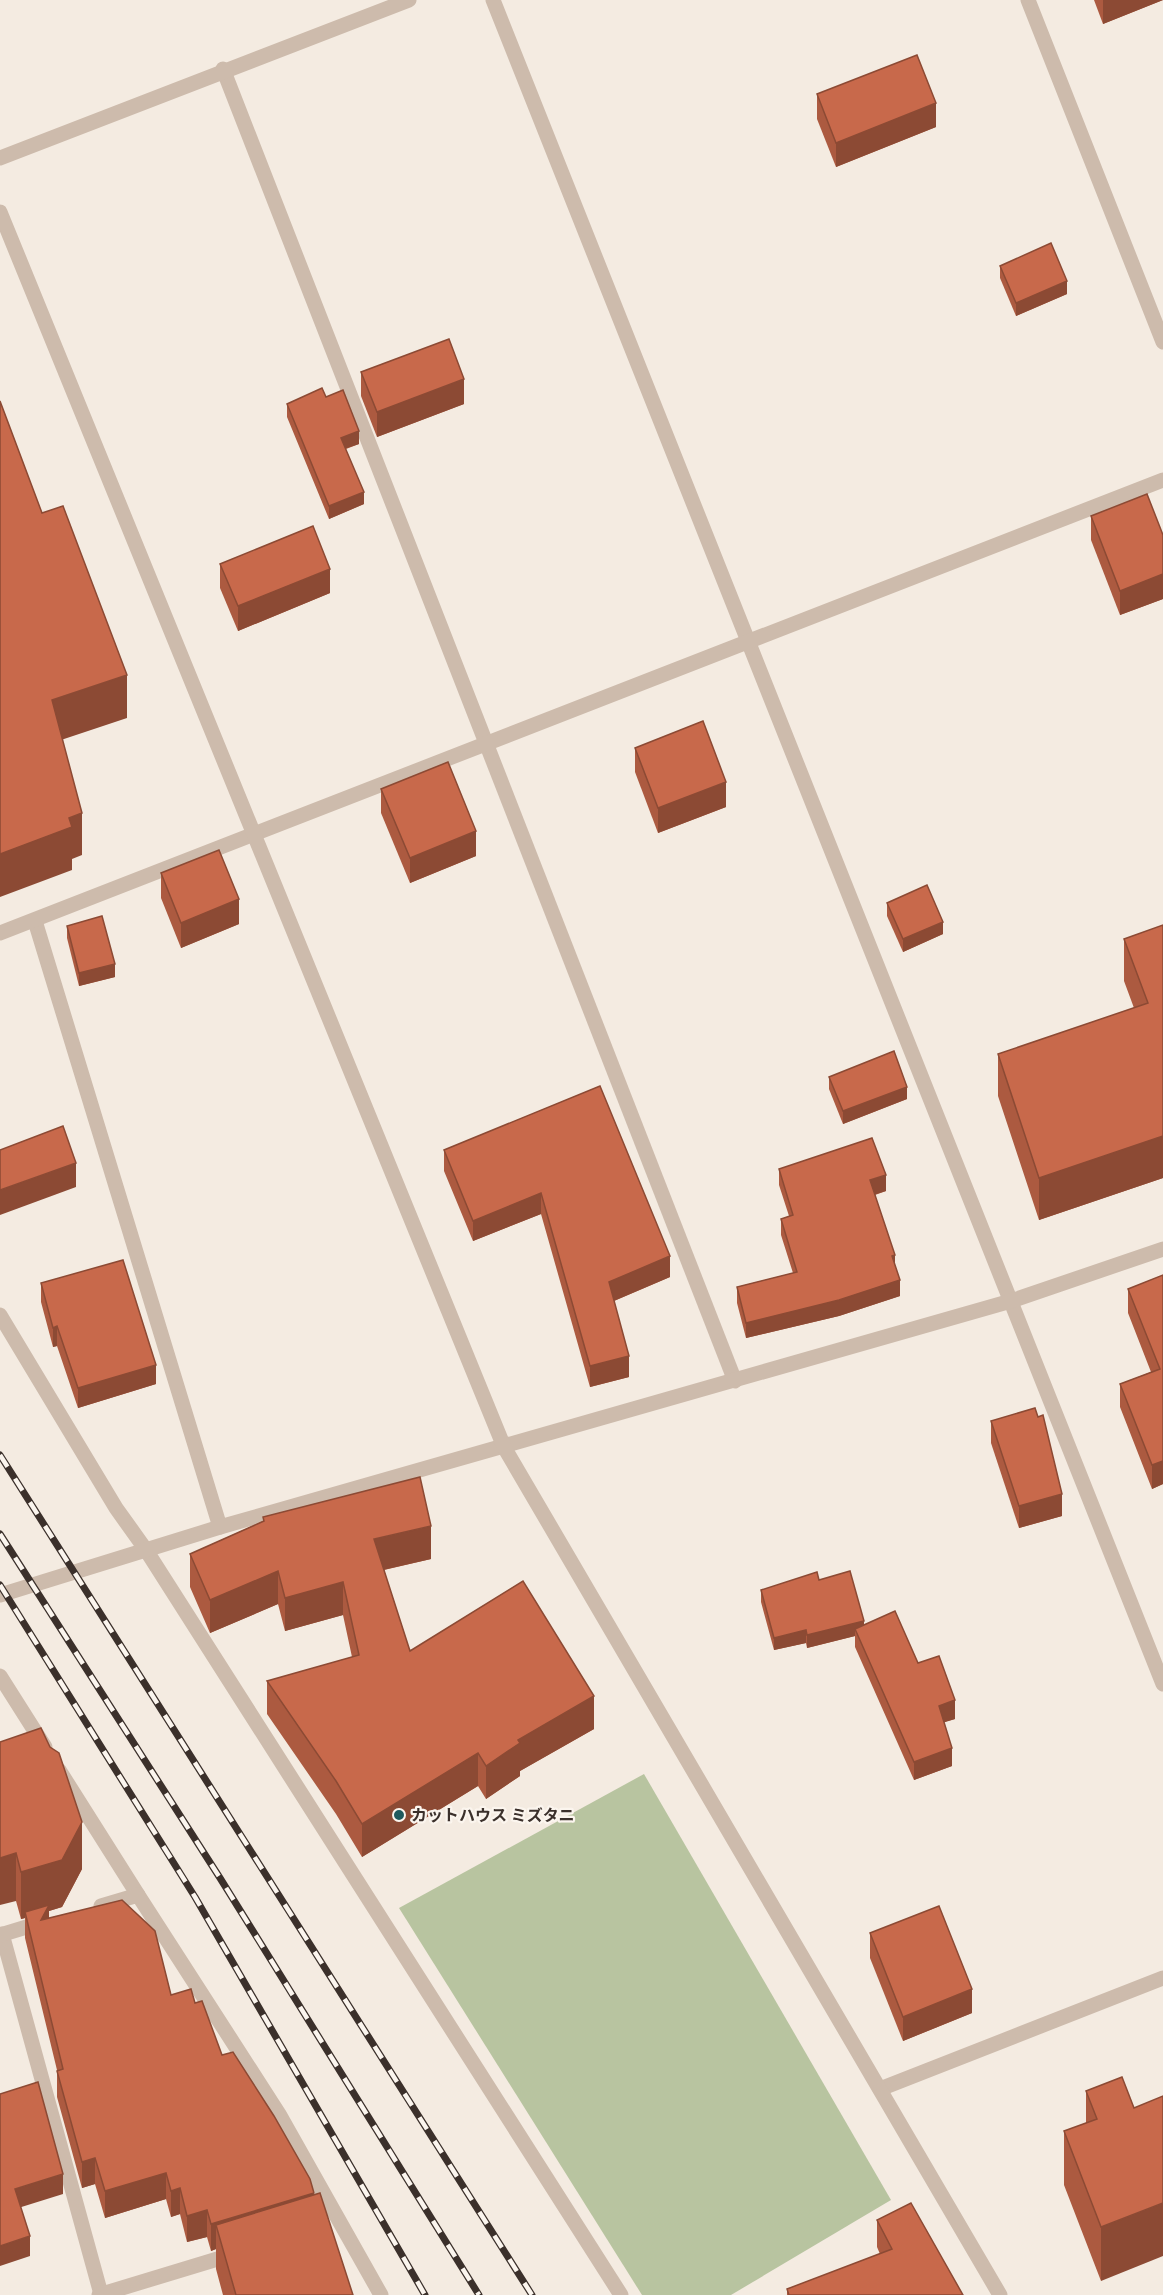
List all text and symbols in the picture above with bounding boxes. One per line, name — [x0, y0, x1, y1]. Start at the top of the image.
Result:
place label: カットハウス ミズタニ — [411, 1805, 575, 1826]
marker: カットハウス ミズタニ — [392, 1808, 406, 1822]

